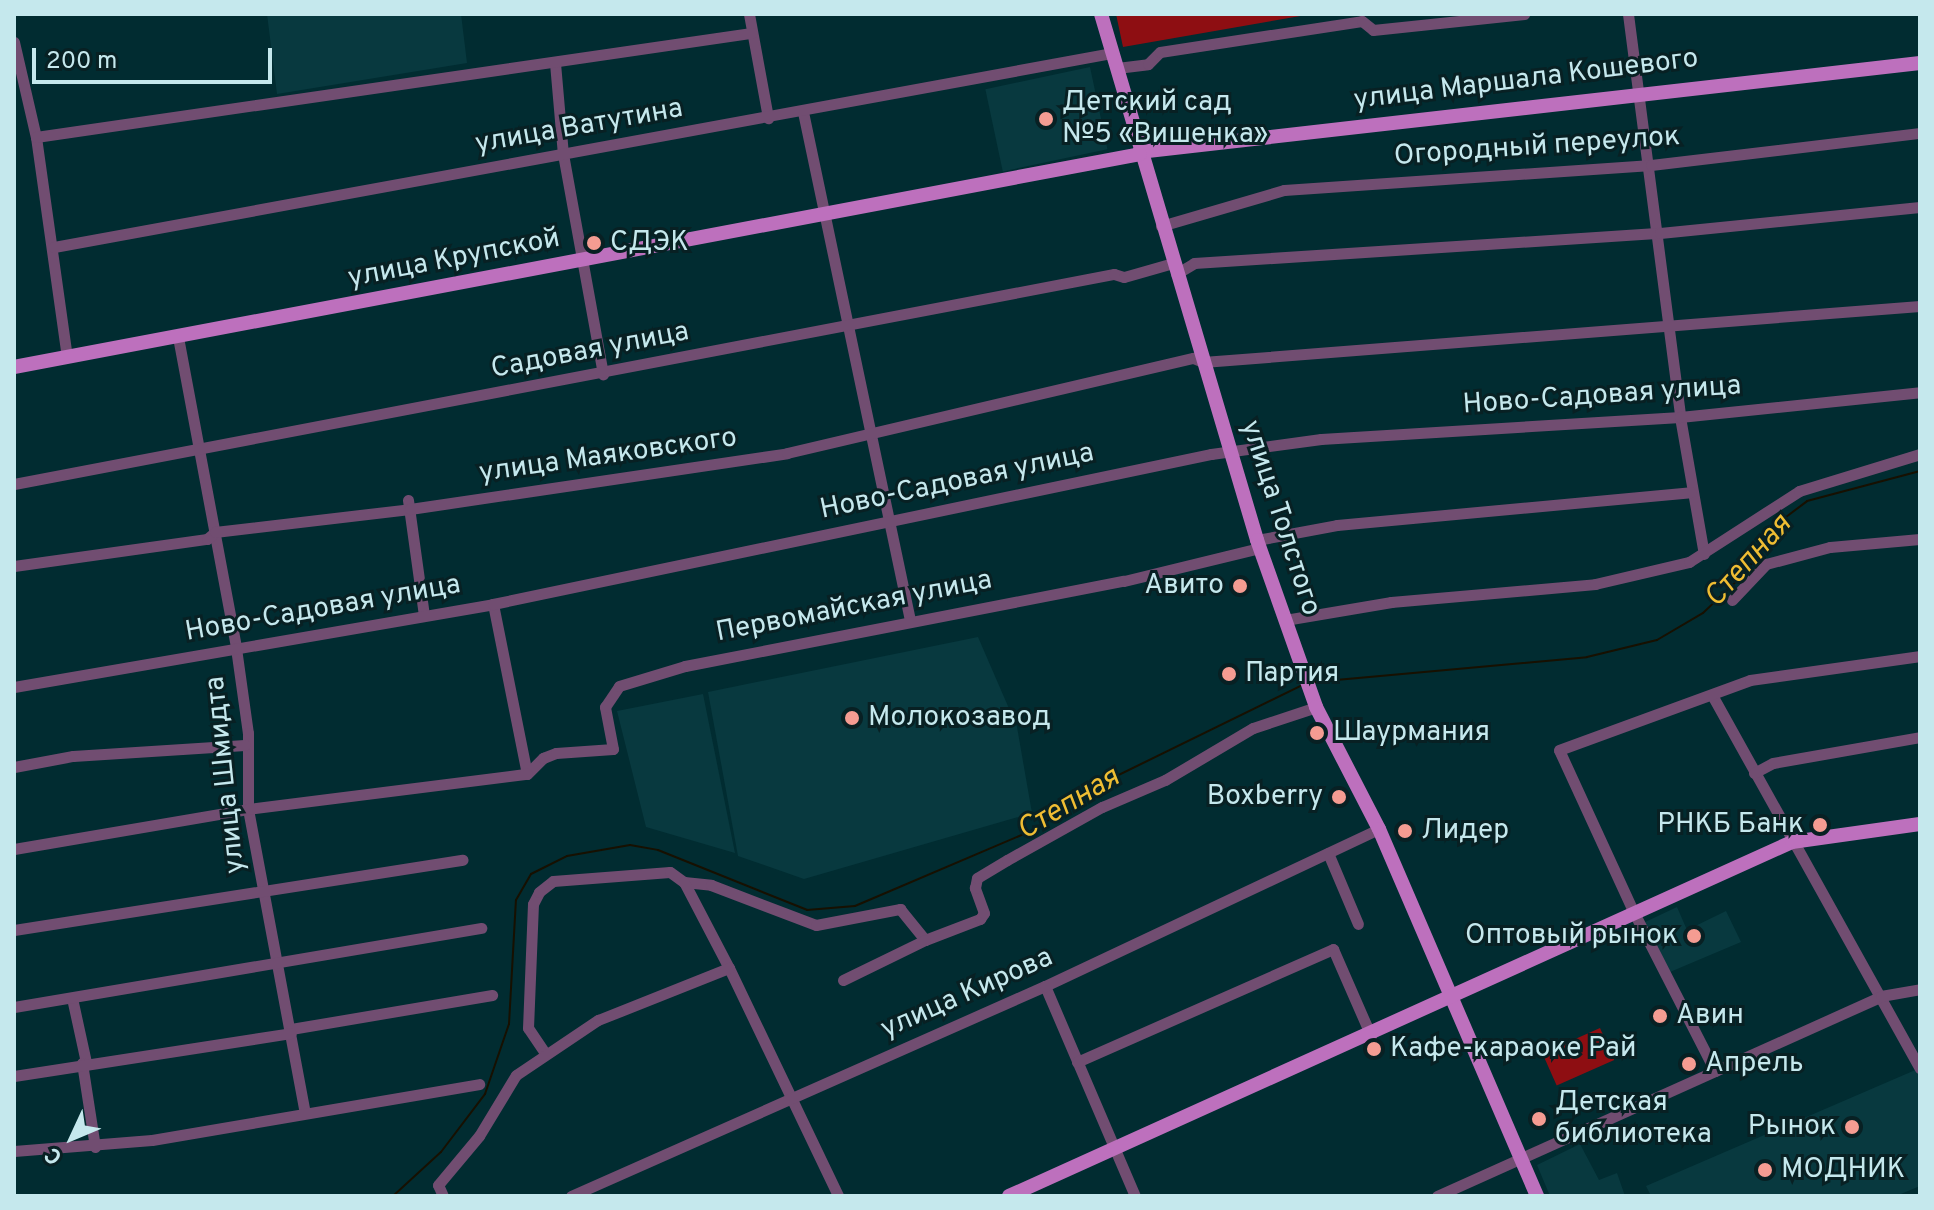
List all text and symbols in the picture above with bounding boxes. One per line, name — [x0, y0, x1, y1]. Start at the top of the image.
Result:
scale bar — [36, 32, 276, 82]
street label: улица Маршала Кошевого — [1352, 42, 1700, 118]
text: 200 m — [46, 47, 117, 77]
place label: Детский сад №5 «Вишенка» — [1062, 86, 1268, 152]
street label: улица Ватутина — [473, 92, 685, 162]
marker: Детский сад №5 «Вишенка» — [1037, 110, 1055, 128]
street label: Огородный переулок — [1393, 120, 1681, 174]
street label: улица Крупской — [345, 222, 563, 296]
place label: СДЭК — [610, 226, 689, 260]
marker: СДЭК — [585, 234, 603, 252]
street label: Садовая улица — [488, 315, 692, 387]
street label: Ново-Садовая улица — [1462, 370, 1742, 422]
street label: улица Толстого — [1232, 416, 1328, 620]
street label: улица Маяковского — [477, 421, 739, 491]
street label: Ново-Садовая улица — [817, 437, 1097, 527]
water label: Степная — [1698, 508, 1800, 616]
street label: Первомайская улица — [713, 564, 995, 650]
street label: Ново-Садовая улица — [183, 568, 463, 650]
place label: Авито — [1144, 569, 1224, 603]
marker: Авито — [1231, 577, 1249, 595]
place label: Партия — [1245, 657, 1339, 691]
marker: Партия — [1220, 665, 1238, 683]
street label: улица Шмидта — [199, 675, 253, 875]
place label: Молокозавод — [868, 701, 1051, 735]
marker: Молокозавод — [843, 709, 861, 727]
place label: Шаурмания — [1333, 716, 1490, 750]
marker: Шаурмания — [1308, 724, 1326, 742]
water label: Степная — [1011, 760, 1127, 850]
place label: Boxberry — [1207, 780, 1323, 814]
marker: Boxberry — [1330, 788, 1348, 806]
place label: РНКБ Банк — [1657, 808, 1804, 842]
place label: Лидер — [1421, 814, 1509, 848]
marker: РНКБ Банк — [1811, 816, 1829, 834]
marker: Лидер — [1396, 822, 1414, 840]
place label: Оптовый рынок — [1465, 919, 1678, 953]
marker: Оптовый рынок — [1685, 927, 1703, 945]
street label: улица Кирова — [876, 941, 1058, 1047]
place label: Авин — [1676, 999, 1744, 1033]
marker: Авин — [1651, 1007, 1669, 1025]
place label: Кафе-караоке Рай — [1390, 1032, 1636, 1066]
marker: Кафе-караоке Рай — [1365, 1040, 1383, 1058]
place label: Апрель — [1705, 1047, 1804, 1081]
marker: Апрель — [1680, 1055, 1698, 1073]
place label: Детская библиотека — [1555, 1086, 1712, 1152]
north arrow — [32, 1098, 112, 1178]
marker: Детская библиотека — [1530, 1110, 1548, 1128]
place label: Рынок — [1748, 1110, 1836, 1144]
marker: Рынок — [1843, 1118, 1861, 1136]
text: С — [40, 1141, 69, 1169]
place label: МОДНИК — [1781, 1153, 1905, 1187]
marker: МОДНИК — [1756, 1161, 1774, 1179]

